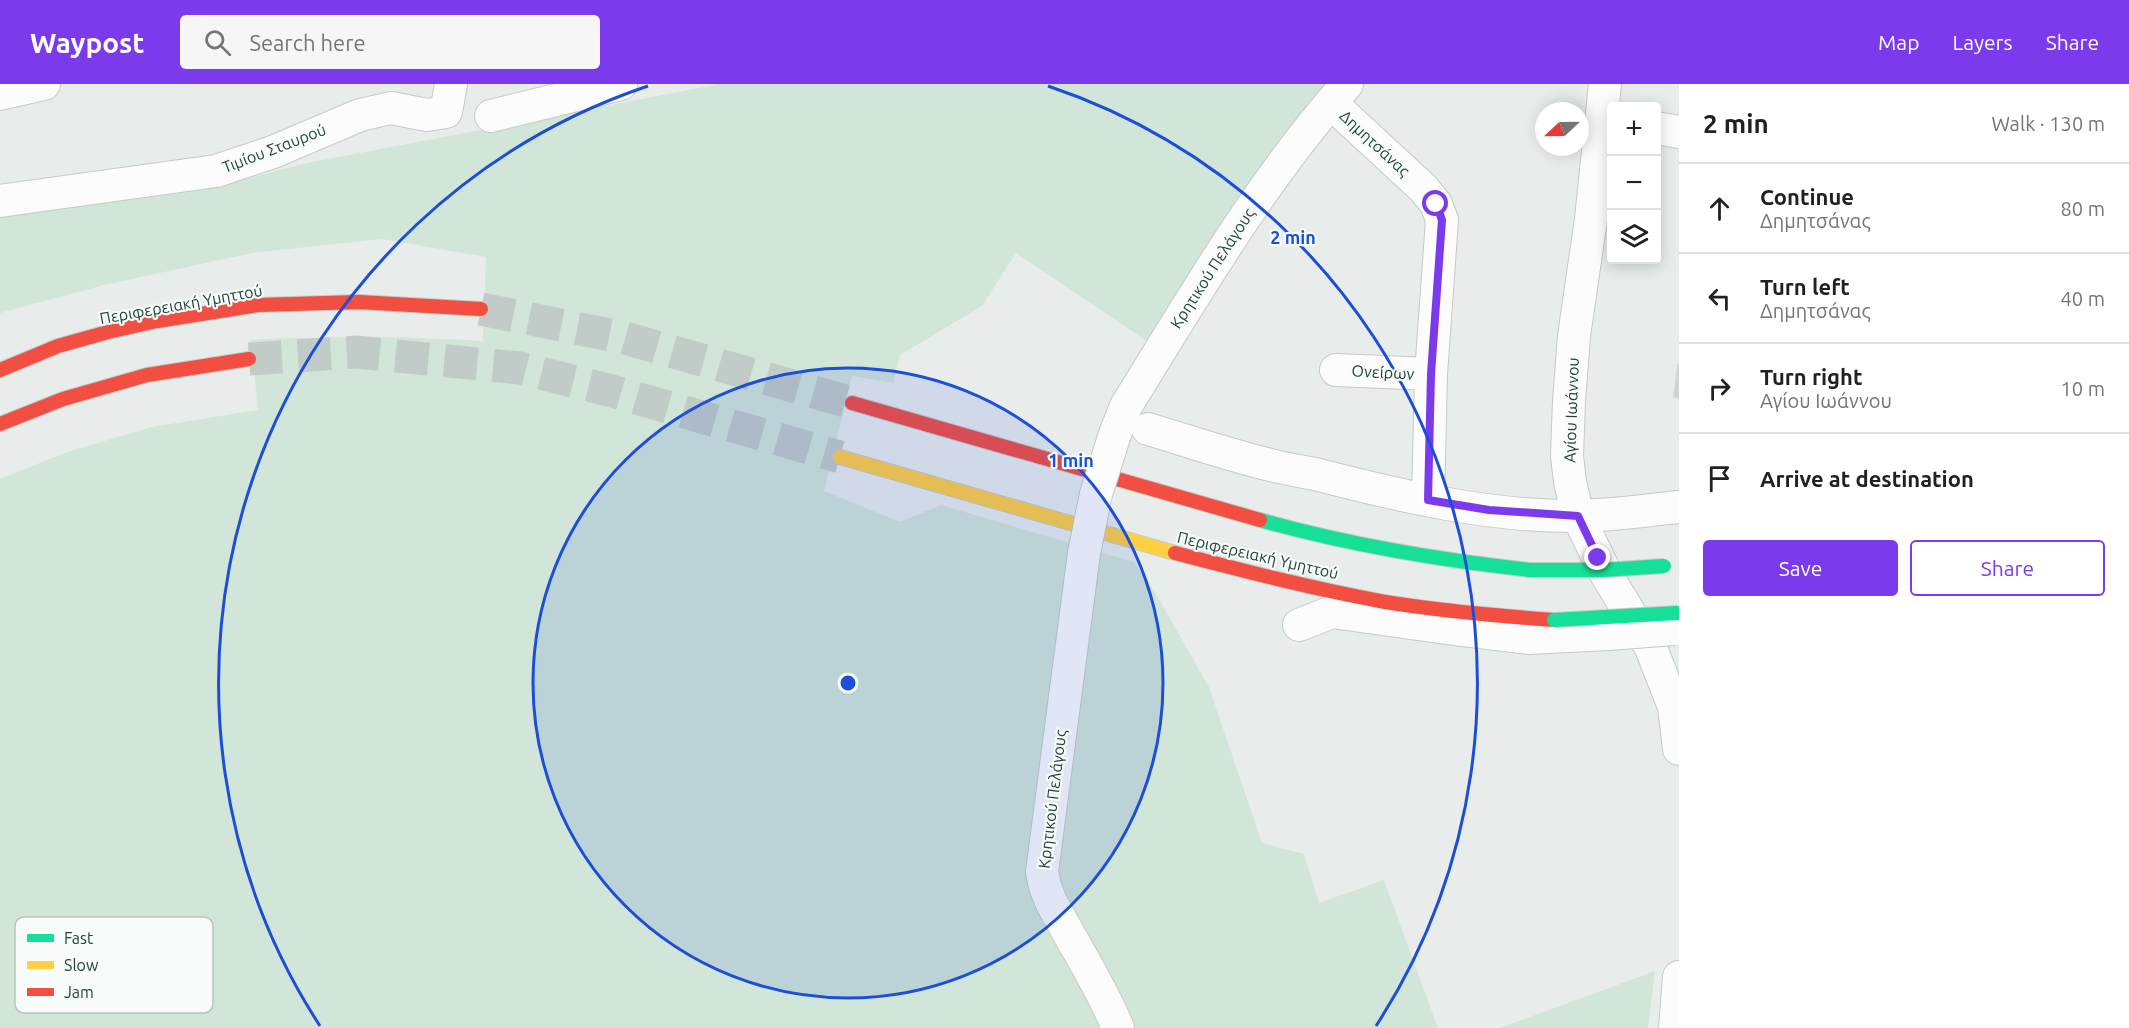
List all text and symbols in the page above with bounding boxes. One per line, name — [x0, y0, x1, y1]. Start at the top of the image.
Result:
search box — [180, 15, 600, 69]
icon: search — [201, 26, 234, 59]
text: Waypost — [30, 27, 144, 58]
text: Search here — [249, 30, 366, 55]
text: Map — [1878, 30, 1919, 54]
text: Layers — [1952, 30, 2013, 54]
text: Share — [2046, 30, 2099, 54]
north arrow — [1535, 102, 1589, 156]
map controls — [1607, 102, 1661, 264]
button: + — [1607, 102, 1661, 156]
street label: Δημητσάνας — [1336, 106, 1414, 180]
text: 2 min — [1703, 109, 1769, 138]
text: Walk · 130 m — [1992, 112, 2105, 135]
street label: Τιμίου Σταυρού — [220, 120, 328, 176]
button: − — [1607, 156, 1661, 210]
text: Continue — [1760, 184, 1854, 209]
route start — [1422, 190, 1448, 216]
icon: ahead — [1703, 192, 1736, 225]
text: 80 m — [2061, 197, 2105, 220]
street label: Κρητικού Πελάγους — [1166, 204, 1258, 332]
text: Δημητσάνας — [1760, 209, 1871, 232]
button: layers — [1607, 210, 1661, 264]
text: 2 min — [1270, 227, 1316, 247]
text: Turn left — [1760, 274, 1850, 299]
street label: Περιφερειακή Υμηττού — [98, 281, 264, 327]
icon: left — [1703, 282, 1736, 315]
text: 40 m — [2061, 287, 2105, 310]
text: Δημητσάνας — [1760, 299, 1871, 322]
street label: Αγίου Ιωάννου — [1560, 357, 1582, 463]
street label: Ονείρων — [1351, 361, 1415, 383]
text: Turn right — [1760, 364, 1862, 389]
icon: right — [1703, 372, 1736, 405]
text: 10 m — [2061, 377, 2105, 400]
text: Αγίου Ιωάννου — [1760, 389, 1892, 412]
text: 1 min — [1048, 450, 1094, 470]
icon: arrive — [1703, 462, 1736, 495]
text: Arrive at destination — [1760, 466, 1974, 491]
street label: Περιφερειακή Υμηττού — [1176, 528, 1340, 582]
button: Save — [1703, 540, 1898, 596]
button: Share — [1910, 540, 2105, 596]
route end — [1584, 544, 1610, 570]
centre of rings — [838, 673, 858, 693]
street label: Κρητικού Πελάγους — [1035, 729, 1070, 870]
legend — [15, 917, 213, 1013]
text: Fast — [64, 929, 94, 947]
text: Slow — [64, 956, 99, 974]
text: Jam — [64, 983, 94, 1001]

